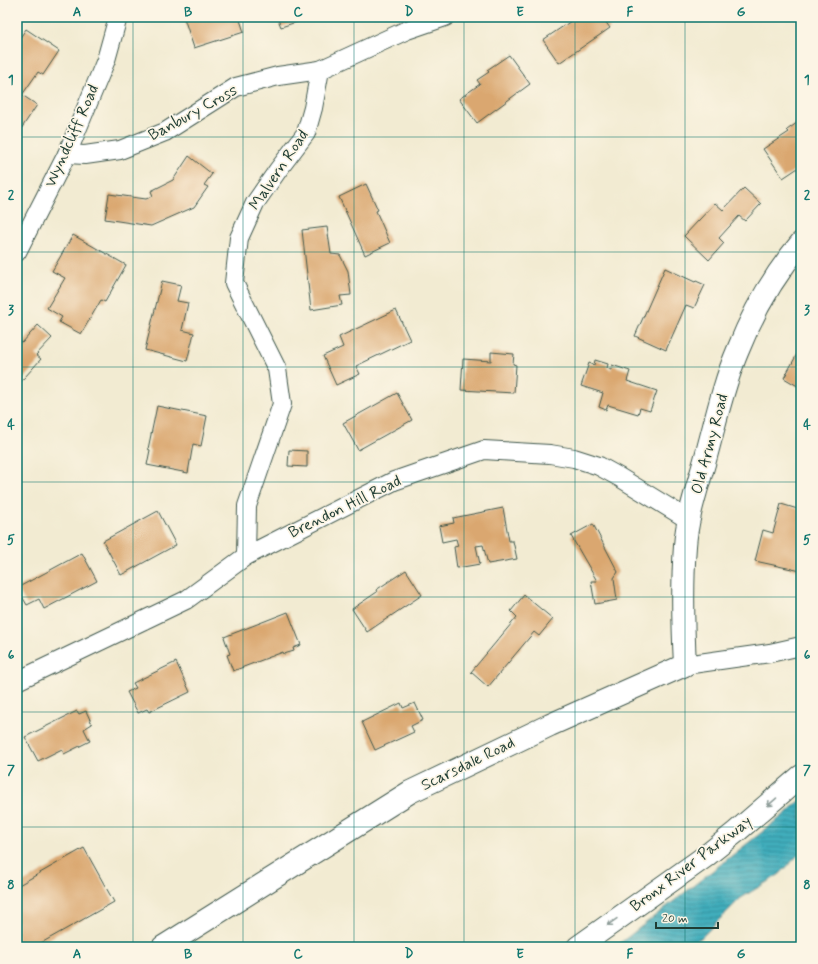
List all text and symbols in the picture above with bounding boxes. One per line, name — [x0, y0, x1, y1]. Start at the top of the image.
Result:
text: A — [73, 4, 81, 21]
text: B — [184, 4, 193, 21]
text: C — [293, 4, 303, 21]
text: D — [405, 4, 414, 21]
text: E — [516, 4, 524, 21]
text: F — [627, 4, 634, 21]
text: G — [737, 4, 746, 21]
text: 1 — [8, 72, 14, 89]
text: 1 — [804, 72, 810, 89]
street label: Banbury Cross — [145, 80, 241, 146]
street label: Wyndcliff Road — [40, 81, 104, 191]
street label: Malvern Road — [244, 126, 314, 214]
text: 2 — [8, 187, 15, 204]
text: 2 — [804, 187, 811, 204]
text: 3 — [8, 302, 14, 319]
text: 3 — [804, 302, 810, 319]
street label: Old Army Road — [687, 392, 733, 496]
text: 4 — [7, 417, 15, 434]
text: 4 — [803, 417, 811, 434]
street label: Brendon Hill Road — [285, 471, 405, 543]
text: 5 — [7, 532, 15, 549]
text: 5 — [803, 532, 811, 549]
text: 6 — [8, 647, 15, 664]
text: 6 — [804, 647, 811, 664]
street label: Scarsdale Road — [418, 732, 518, 796]
text: 7 — [7, 762, 15, 779]
text: 7 — [803, 762, 811, 779]
one-way arrow — [766, 798, 777, 807]
street label: Bronx River Parkway — [626, 811, 756, 917]
text: 8 — [7, 877, 15, 894]
text: 8 — [803, 877, 811, 894]
scale bar — [656, 904, 718, 930]
text: 20 m — [662, 911, 688, 927]
one-way arrow — [607, 918, 618, 926]
text: A — [73, 946, 81, 963]
text: B — [184, 946, 193, 963]
text: C — [293, 946, 303, 963]
text: D — [405, 946, 414, 963]
text: E — [516, 946, 524, 963]
text: F — [627, 946, 634, 963]
text: G — [737, 946, 746, 963]

